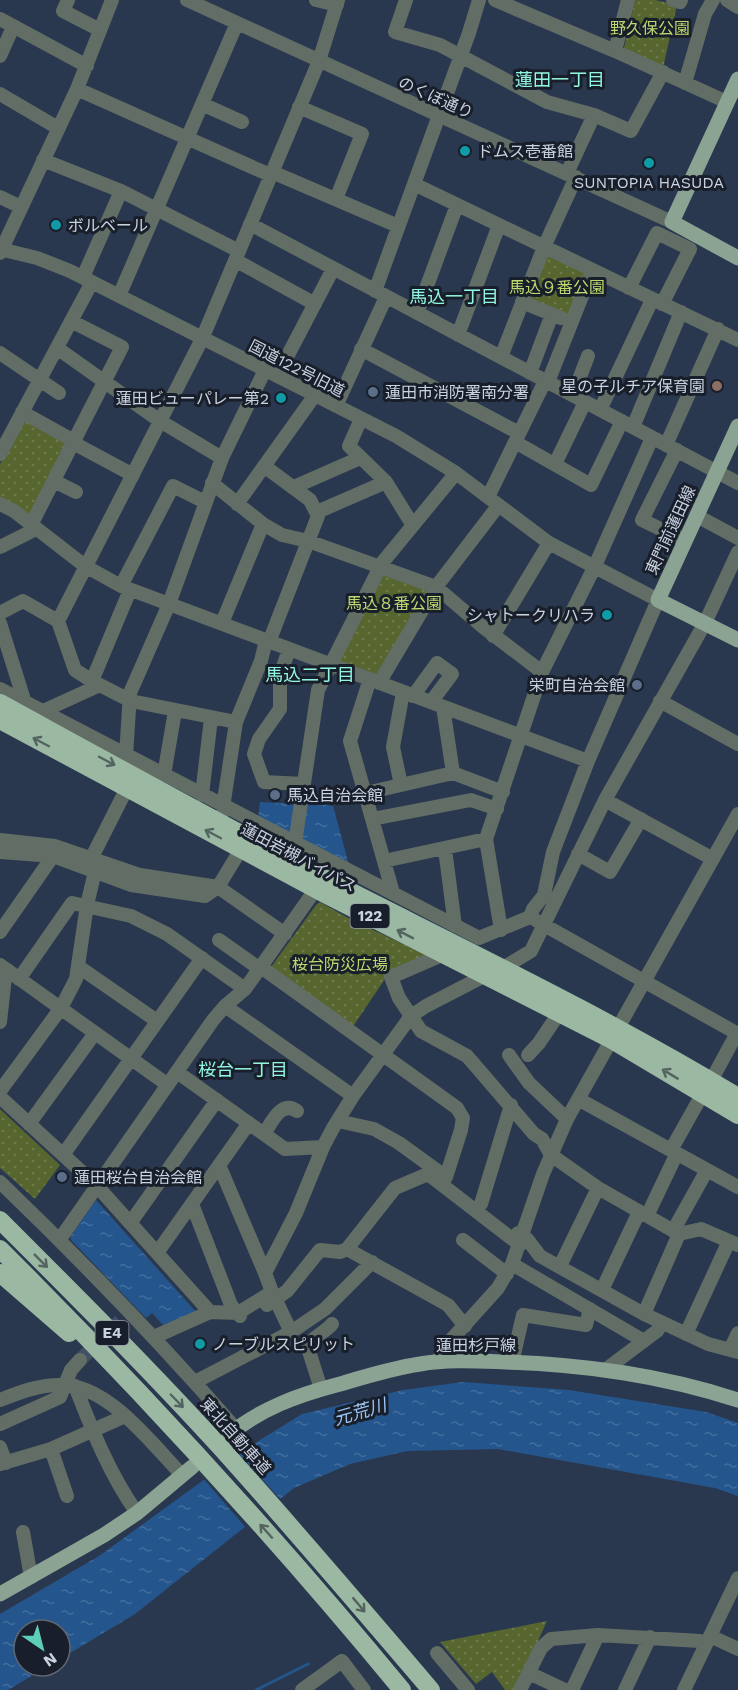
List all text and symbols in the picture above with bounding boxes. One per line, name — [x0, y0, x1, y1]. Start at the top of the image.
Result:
park label: 野久保公園 — [610, 19, 690, 38]
district label: 蓮田一丁目 — [515, 69, 605, 90]
street label: のくぼ通り — [395, 73, 476, 122]
place label: ドムス壱番館 — [477, 142, 573, 161]
marker: ドムス壱番館 — [458, 144, 472, 158]
marker: SUNTOPIA HASUDA — [642, 156, 656, 170]
place label: SUNTOPIA HASUDA — [574, 173, 724, 192]
place label: ボルベール — [68, 216, 148, 235]
marker: ボルベール — [49, 218, 63, 232]
park label: 馬込９番公園 — [509, 278, 605, 297]
district label: 馬込一丁目 — [409, 286, 499, 307]
street label: 国道122号旧道 — [246, 336, 348, 401]
place label: 星の子ルチア保育園 — [561, 377, 705, 396]
marker: 星の子ルチア保育園 — [710, 379, 724, 393]
place label: 蓮田市消防署南分署 — [385, 383, 529, 402]
marker: 蓮田市消防署南分署 — [366, 385, 380, 399]
place label: 蓮田ビューパレー第2 — [116, 389, 269, 408]
marker: 蓮田ビューパレー第2 — [274, 391, 288, 405]
street label: 東門前蓮田線 — [642, 483, 699, 578]
park label: 馬込８番公園 — [346, 594, 442, 613]
place label: シャトークリハラ — [467, 606, 595, 625]
marker: シャトークリハラ — [600, 608, 614, 622]
district label: 馬込二丁目 — [265, 664, 355, 685]
place label: 栄町自治会館 — [529, 676, 625, 695]
marker: 栄町自治会館 — [630, 678, 644, 692]
one-way arrow — [33, 736, 50, 748]
one-way arrow — [98, 755, 115, 767]
place label: 馬込自治会館 — [287, 786, 383, 805]
marker: 馬込自治会館 — [268, 788, 282, 802]
street label: 蓮田岩槻バイパス — [238, 819, 360, 896]
one-way arrow — [205, 828, 222, 840]
road number: 122 — [350, 904, 389, 928]
one-way arrow — [396, 927, 414, 939]
park label: 桜台防災広場 — [292, 955, 388, 974]
district label: 桜台一丁目 — [198, 1059, 288, 1080]
one-way arrow — [662, 1067, 679, 1079]
place label: 蓮田桜台自治会館 — [74, 1168, 202, 1187]
marker: 蓮田桜台自治会館 — [55, 1170, 69, 1184]
one-way arrow — [34, 1254, 49, 1268]
road number: E4 — [96, 1321, 128, 1345]
place label: ノーブルスピリット — [212, 1335, 355, 1354]
street label: 蓮田杉戸線 — [436, 1336, 516, 1355]
marker: ノーブルスピリット — [193, 1337, 207, 1351]
water label: 元荒川 — [331, 1393, 391, 1429]
one-way arrow — [170, 1394, 184, 1409]
street label: 東北自動車道 — [196, 1394, 275, 1478]
one-way arrow — [259, 1524, 273, 1539]
one-way arrow — [352, 1597, 366, 1612]
north arrow — [12, 1618, 72, 1678]
text: N — [40, 1649, 61, 1671]

